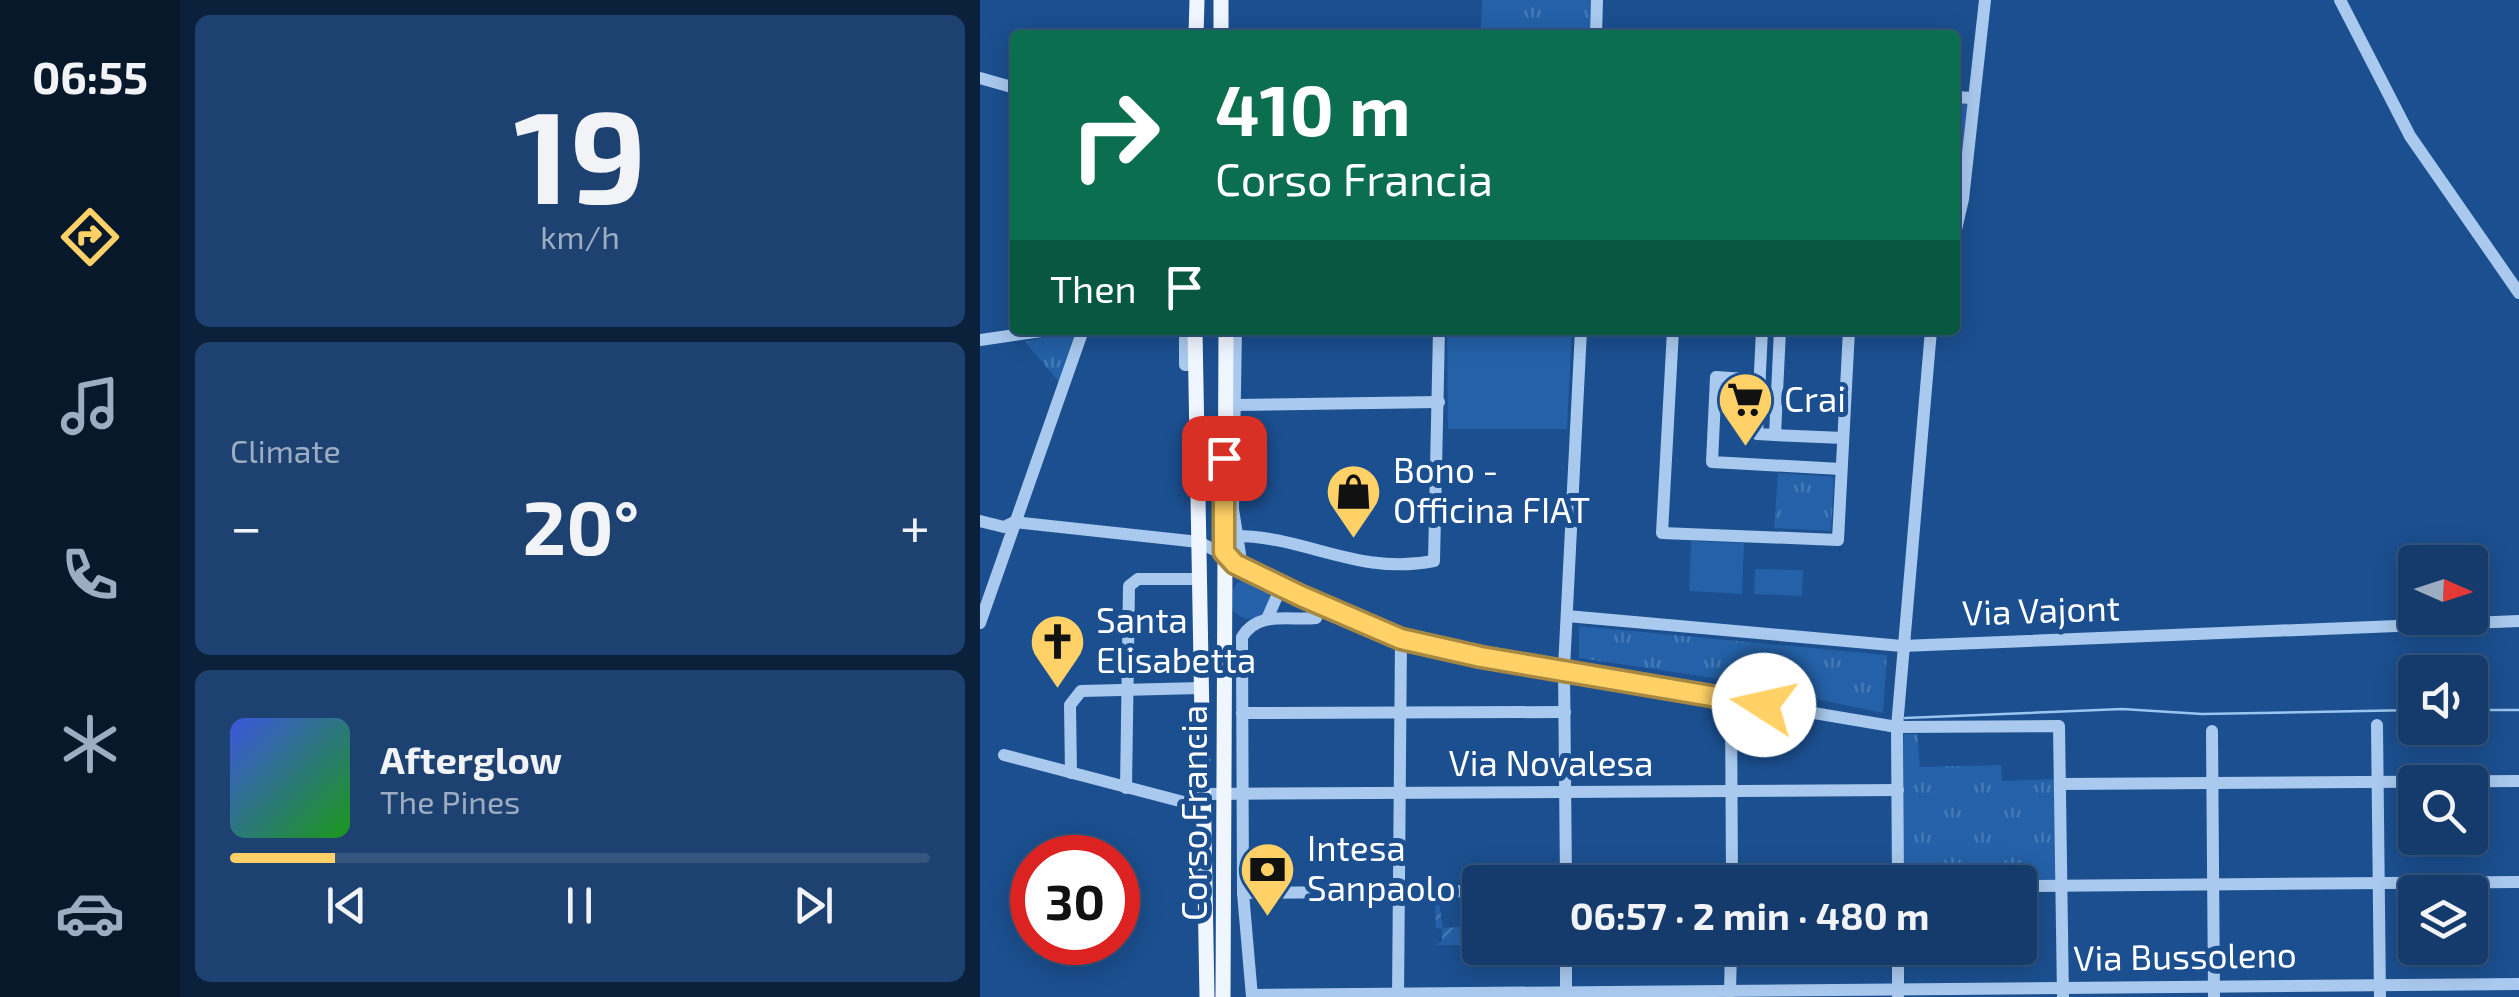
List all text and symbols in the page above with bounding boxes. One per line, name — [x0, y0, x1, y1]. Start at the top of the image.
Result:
text: 06:55 — [32, 49, 148, 103]
text: 410 m — [1215, 66, 1411, 150]
icon: right — [1050, 70, 1180, 200]
text: 19 — [514, 74, 646, 230]
text: Corso Francia — [1215, 151, 1493, 205]
icon: directions — [55, 202, 125, 272]
text: km/h — [540, 217, 620, 255]
icon: arrive — [1157, 260, 1212, 315]
text: Then — [1050, 265, 1137, 311]
supermarket icon: Crai — [1715, 370, 1775, 449]
icon: music — [55, 371, 125, 441]
place label: Crai — [1784, 377, 1846, 419]
pin — [1182, 416, 1267, 501]
text: Climate — [230, 431, 341, 469]
icon: arrive — [1197, 431, 1252, 486]
place label: Bono - Officina FIAT — [1393, 448, 1590, 530]
shop icon: Bono - Officina FIAT — [1324, 461, 1384, 540]
text: 20° — [523, 480, 639, 570]
text: − — [230, 492, 262, 558]
text: + — [900, 492, 930, 558]
icon: phone — [55, 540, 125, 610]
north arrow — [2398, 545, 2488, 635]
map controls — [2398, 545, 2488, 965]
street label: Via Vajont — [1961, 585, 2121, 633]
place label: Santa Elisabetta — [1096, 598, 1256, 680]
church icon: Santa Elisabetta — [1027, 611, 1087, 690]
position arrow — [1712, 653, 1816, 757]
button: sound — [2398, 655, 2488, 745]
street label: Corso Francia — [1172, 705, 1214, 921]
icon: climate — [55, 709, 125, 779]
text: Afterglow — [380, 736, 562, 782]
street label: Via Novalesa — [1448, 741, 1654, 783]
button: search — [2398, 765, 2488, 855]
text: The Pines — [380, 782, 520, 820]
place label: Intesa Sanpaolo — [1307, 826, 1456, 908]
speed limit sign: 30 — [1010, 835, 1140, 965]
bank icon: Intesa Sanpaolo — [1238, 839, 1298, 918]
button: layers — [2398, 875, 2488, 965]
icon: car — [55, 878, 125, 948]
icon: previous — [319, 878, 374, 933]
icon: pause — [552, 878, 607, 933]
icon: next — [786, 878, 841, 933]
text: 06:57 · 2 min · 480 m — [1570, 892, 1929, 938]
street label: Via Bussoleno — [2073, 932, 2297, 978]

